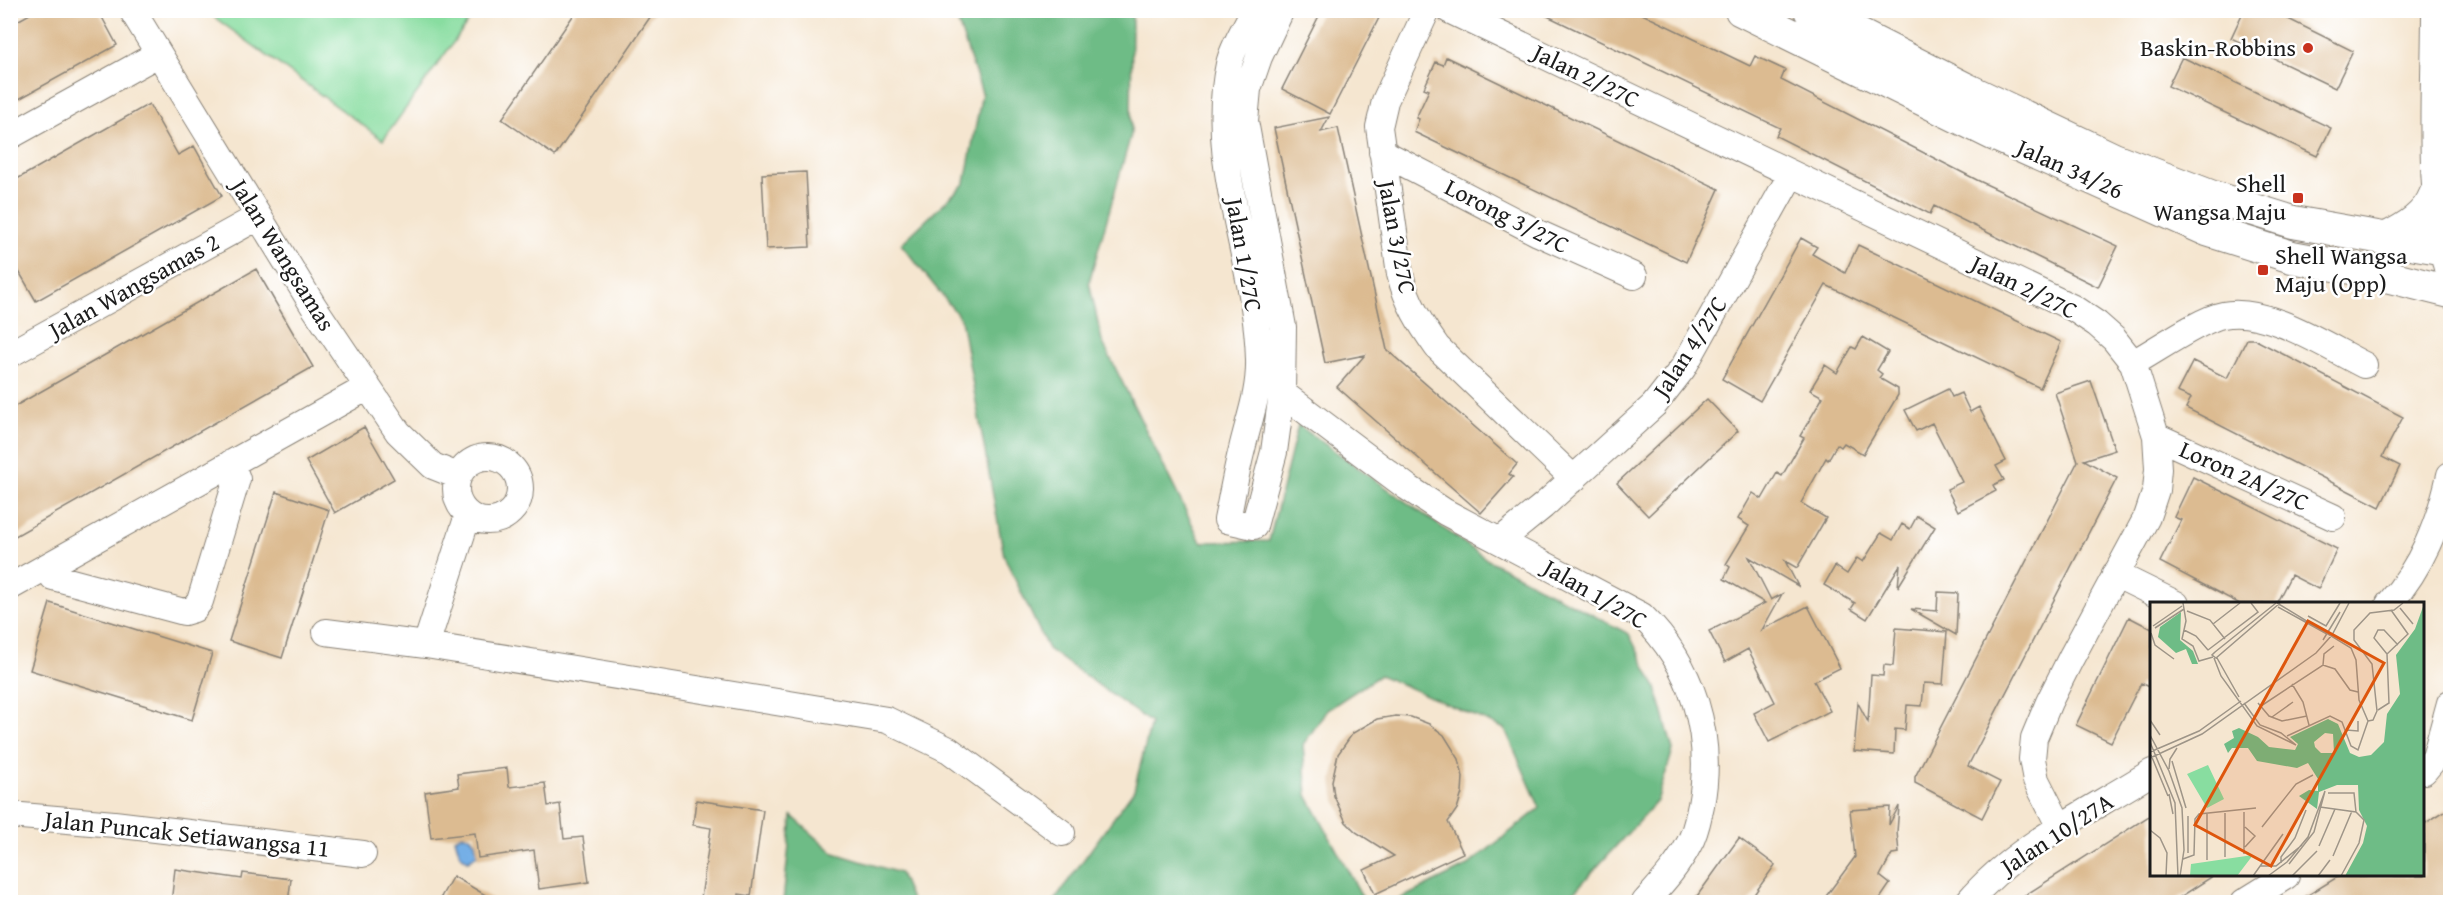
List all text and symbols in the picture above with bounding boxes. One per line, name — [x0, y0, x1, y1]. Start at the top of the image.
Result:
place label: Baskin-Robbins — [2140, 30, 2296, 65]
street label: Jalan 2/27C — [1524, 33, 1645, 116]
marker: Baskin-Robbins — [2301, 41, 2315, 55]
street label: Jalan 34/26 — [2009, 128, 2129, 208]
place label: Shell Wangsa Maju — [2153, 166, 2286, 229]
street label: Jalan Wangsamas — [221, 169, 344, 338]
street label: Lorong 3/27C — [1439, 169, 1576, 262]
street label: Jalan 3/27C — [1369, 174, 1426, 297]
marker: Shell Wangsa Maju — [2291, 191, 2305, 205]
street label: Jalan 1/27C — [1217, 192, 1272, 314]
street label: Jalan Wangsamas 2 — [39, 224, 225, 348]
place label: Shell Wangsa Maju (Opp) — [2275, 238, 2408, 301]
street label: Jalan 2/27C — [1962, 244, 2083, 327]
marker: Shell Wangsa Maju (Opp) — [2256, 263, 2270, 277]
street label: Jalan 4/27C — [1642, 289, 1736, 407]
street label: Loron 2A/27C — [2174, 431, 2314, 520]
street label: Jalan 1/27C — [1534, 548, 1654, 637]
inset map — [2150, 602, 2425, 877]
street label: Jalan 10/27A — [1991, 784, 2120, 885]
street label: Jalan Puncak Setiawangsa 11 — [40, 801, 331, 866]

